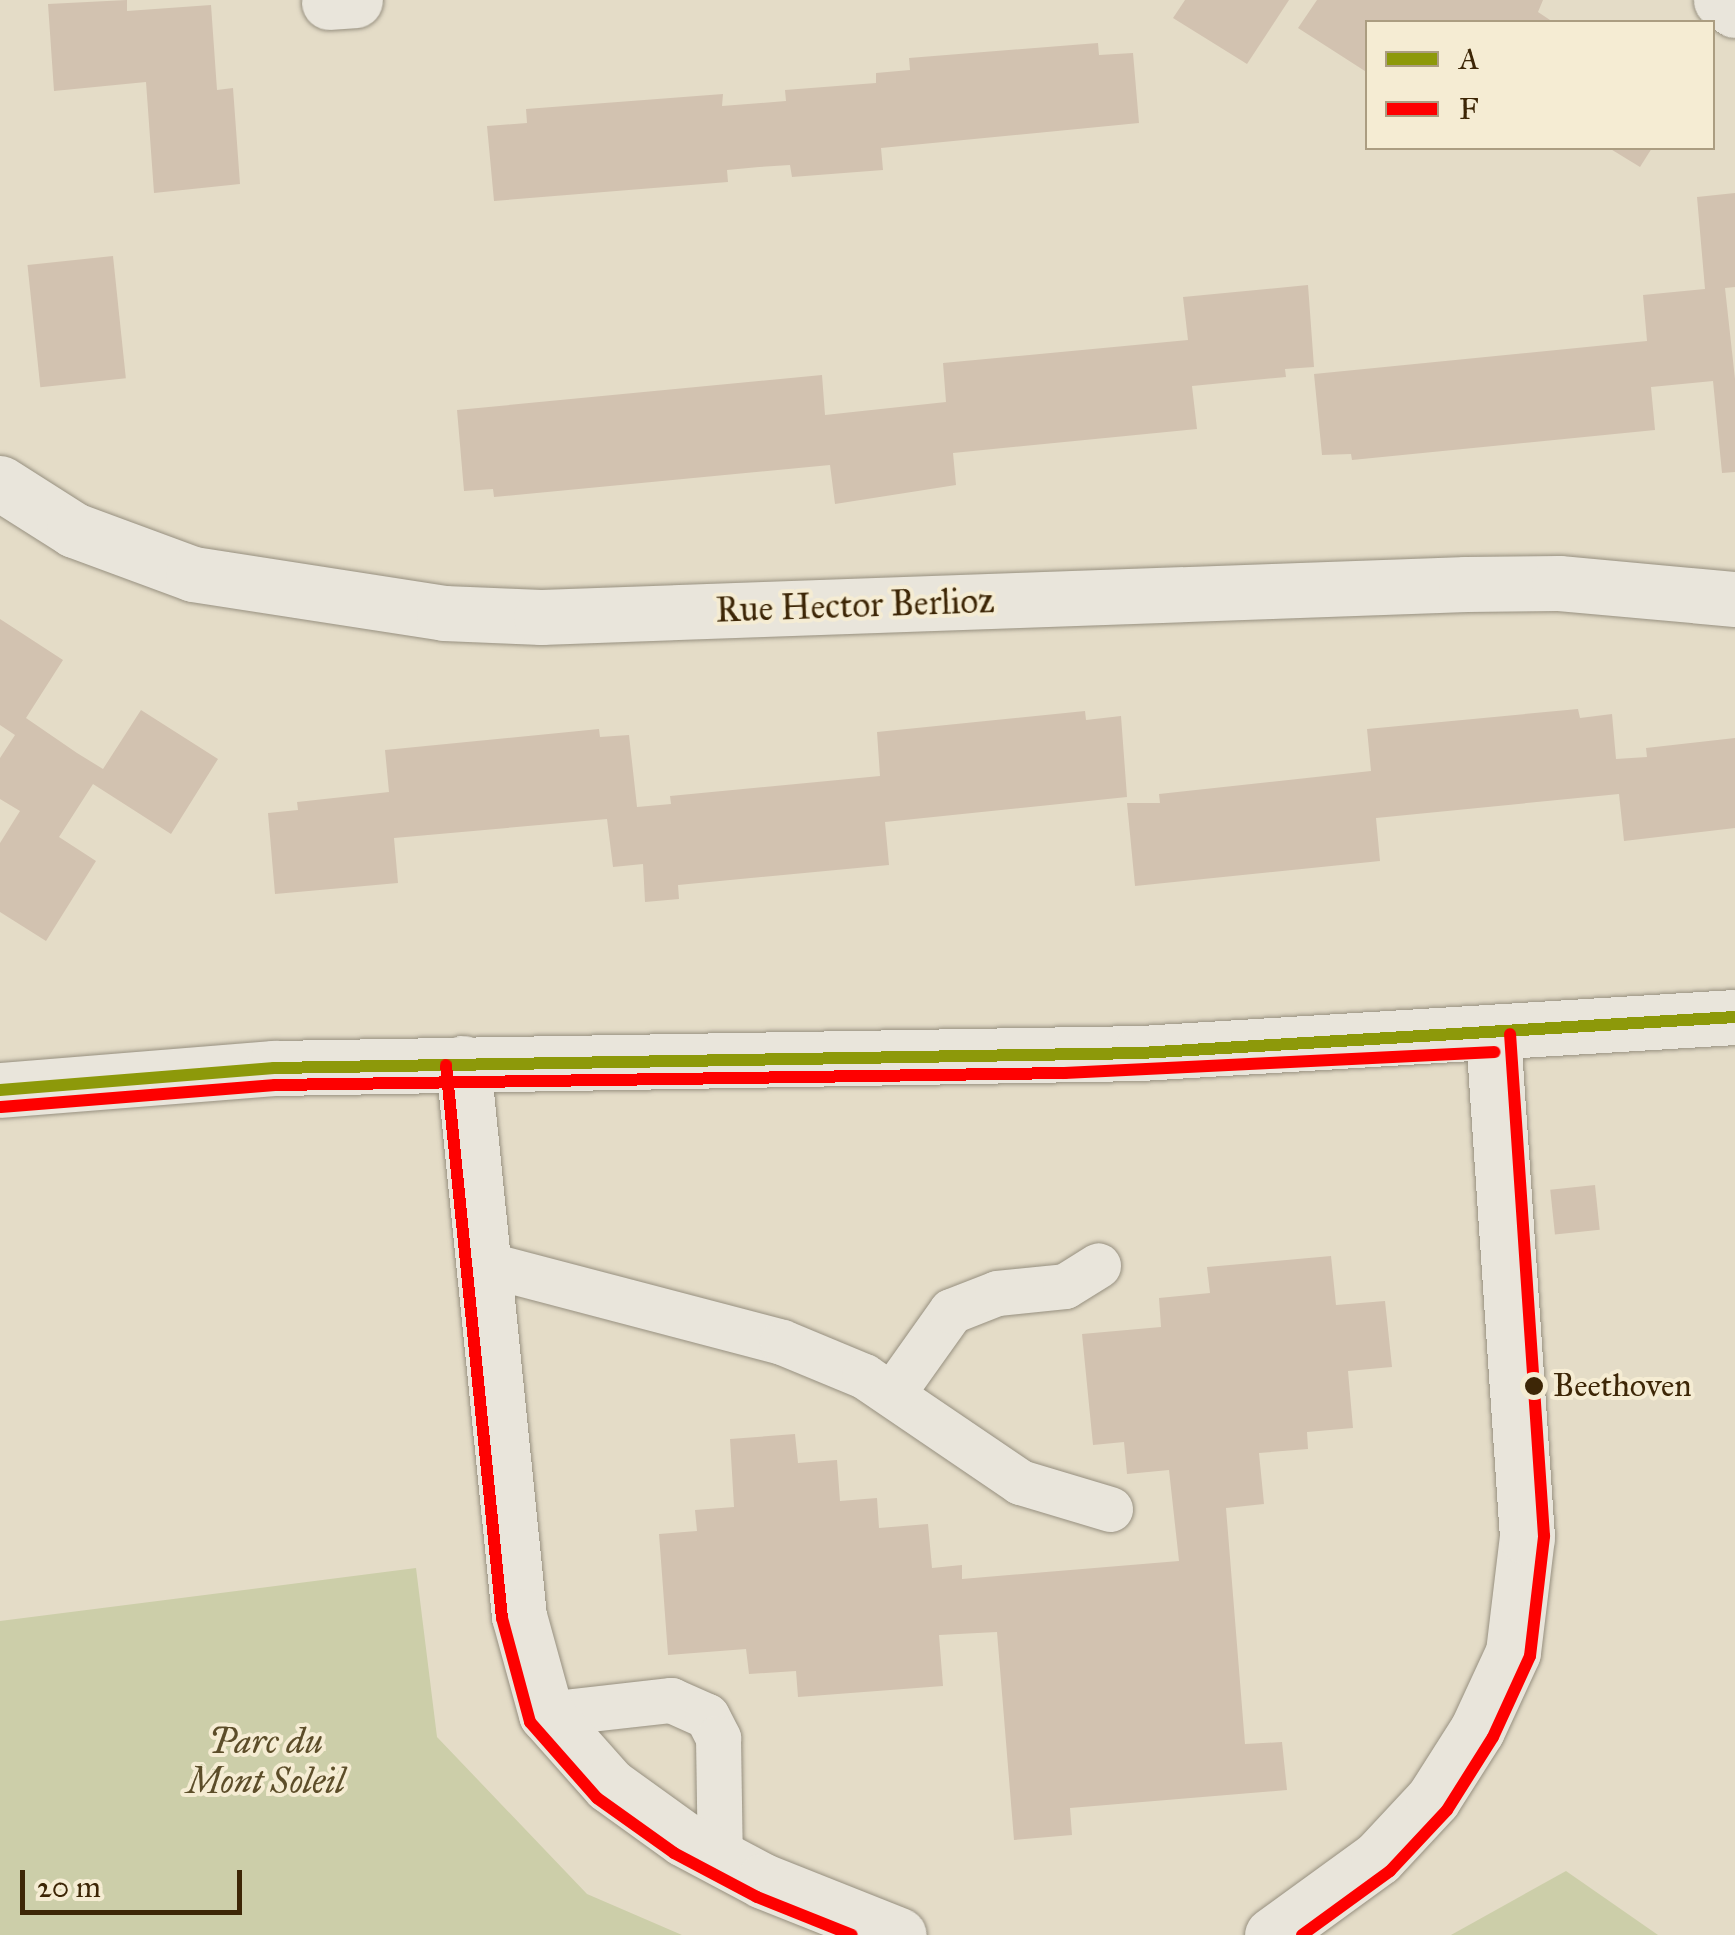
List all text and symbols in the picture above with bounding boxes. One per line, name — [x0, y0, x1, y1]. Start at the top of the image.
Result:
legend — [1365, 20, 1715, 150]
text: A — [1459, 41, 1479, 77]
text: F — [1459, 91, 1479, 127]
street label: Rue Hector Berlioz — [715, 580, 995, 632]
place label: Beethoven — [1553, 1367, 1692, 1405]
marker: Beethoven — [1524, 1376, 1544, 1396]
park label: Parc du Mont Soleil — [187, 1721, 345, 1803]
scale bar — [25, 1850, 248, 1912]
text: 20 m — [37, 1869, 101, 1905]

